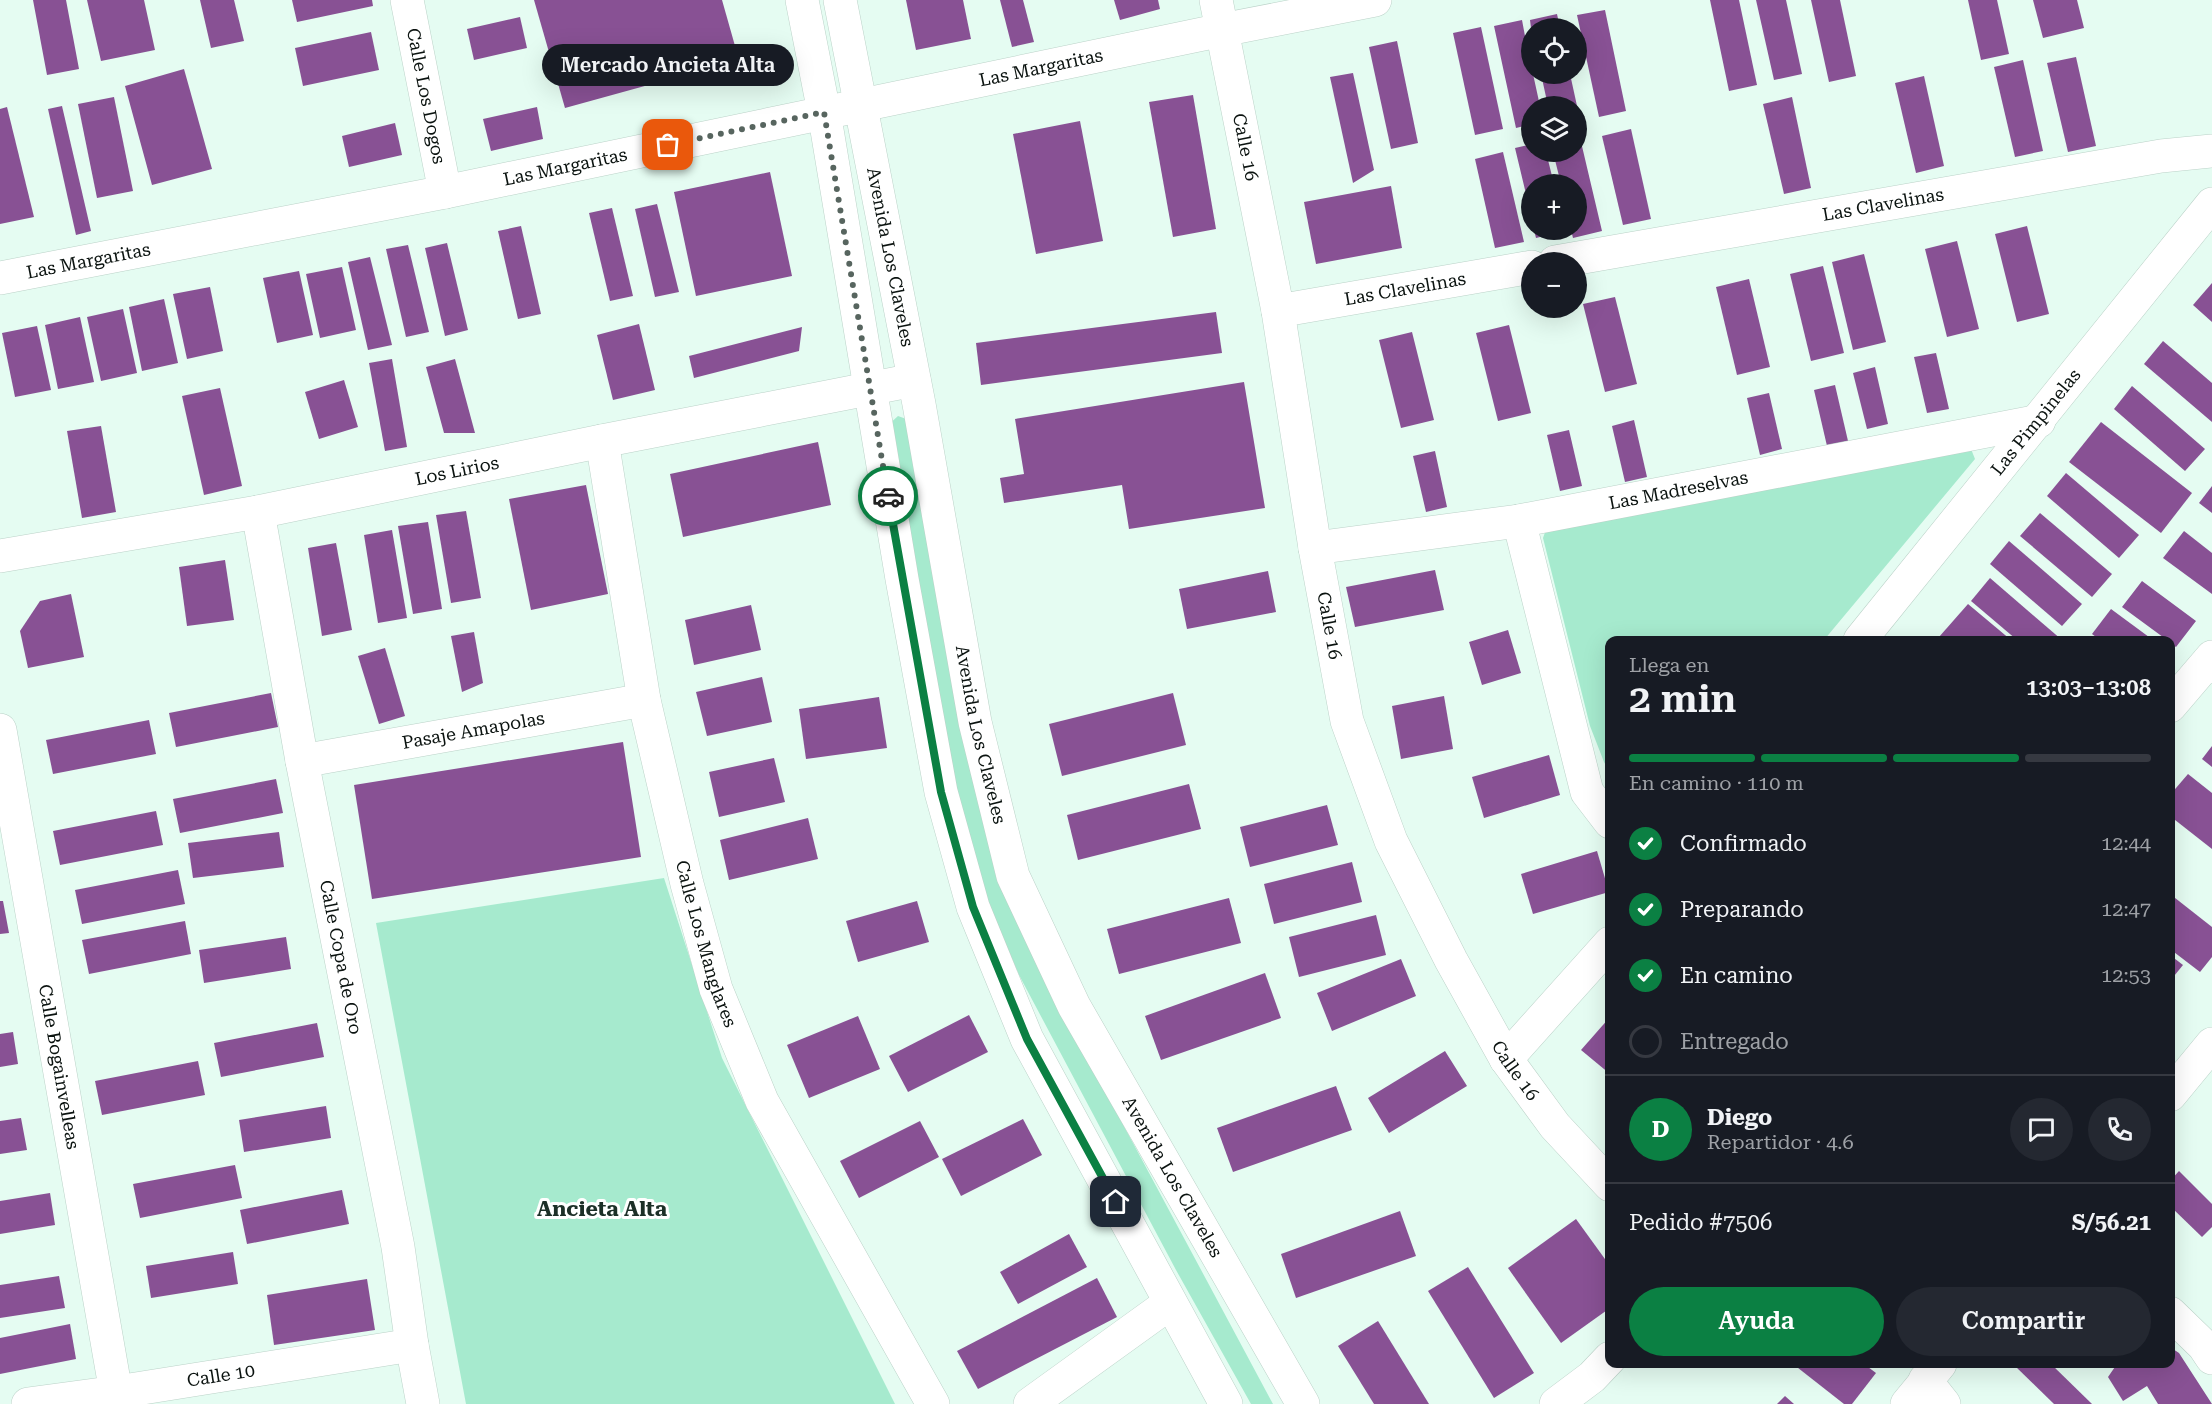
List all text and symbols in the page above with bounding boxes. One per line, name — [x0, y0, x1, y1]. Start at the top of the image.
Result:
map controls — [1521, 18, 1587, 318]
button: locate — [1521, 18, 1587, 84]
street label: Calle Los Dogos — [403, 26, 450, 166]
callout: Mercado Ancieta Alta — [542, 43, 794, 85]
street label: Las Margaritas — [977, 44, 1105, 90]
text: Mercado Ancieta Alta — [561, 53, 775, 77]
button: layers — [1521, 96, 1587, 162]
street label: Calle 16 — [1229, 111, 1263, 183]
pin — [642, 119, 693, 170]
icon: bag — [651, 128, 684, 161]
street label: Las Margaritas — [501, 143, 629, 190]
street label: Avenida Los Claveles — [863, 166, 919, 348]
button: + — [1521, 174, 1587, 240]
street label: Las Clavelinas — [1821, 183, 1945, 225]
street label: Las Margaritas — [24, 238, 152, 283]
button: − — [1521, 252, 1587, 318]
street label: Las Clavelinas — [1343, 268, 1467, 309]
street label: Las Pimpinelas — [1986, 364, 2085, 479]
street label: Los Lirios — [413, 452, 501, 489]
courier — [858, 466, 918, 526]
street label: Las Madreselvas — [1607, 466, 1750, 514]
icon: car — [872, 480, 905, 513]
street label: Calle 16 — [1313, 590, 1346, 661]
street label: Avenida Los Claveles — [952, 644, 1011, 826]
text: Llega en — [1629, 653, 1709, 677]
text: 13:03–13:08 — [2026, 675, 2151, 700]
text: 2 min — [1629, 676, 1736, 722]
street label: Pasaje Amapolas — [400, 707, 546, 753]
text: En camino · 110 m — [1629, 771, 1804, 795]
icon: check — [1629, 827, 1662, 860]
text: Confirmado — [1680, 831, 1807, 856]
text: 12:44 — [2101, 831, 2151, 855]
street label: Calle Los Manglares — [672, 858, 742, 1030]
street label: Calle Copa de Oro — [316, 878, 367, 1036]
icon: check — [1629, 893, 1662, 926]
text: Preparando — [1680, 897, 1804, 922]
text: 12:47 — [2101, 897, 2151, 921]
icon: check — [1629, 959, 1662, 992]
text: En camino — [1680, 963, 1793, 988]
text: 12:53 — [2101, 963, 2151, 987]
street label: Calle Bogainvelleas — [35, 983, 84, 1151]
text: Entregado — [1680, 1029, 1789, 1054]
street label: Calle 16 — [1488, 1037, 1544, 1104]
street label: Avenida Los Claveles — [1118, 1092, 1227, 1261]
button: chat — [2010, 1098, 2073, 1161]
button: phone — [2088, 1098, 2151, 1161]
text: Diego — [1707, 1105, 1772, 1130]
text: D — [1652, 1117, 1669, 1142]
text: Repartidor · 4.6 — [1707, 1130, 1854, 1154]
pin — [1090, 1176, 1141, 1227]
icon: home — [1099, 1185, 1132, 1218]
district label: Ancieta Alta — [537, 1197, 668, 1221]
text: Pedido #7506 — [1629, 1210, 1772, 1235]
text: S/56.21 — [2072, 1210, 2151, 1235]
button: Ayuda — [1629, 1287, 1884, 1356]
button: Compartir — [1896, 1287, 2151, 1356]
street label: Calle 10 — [185, 1359, 256, 1391]

